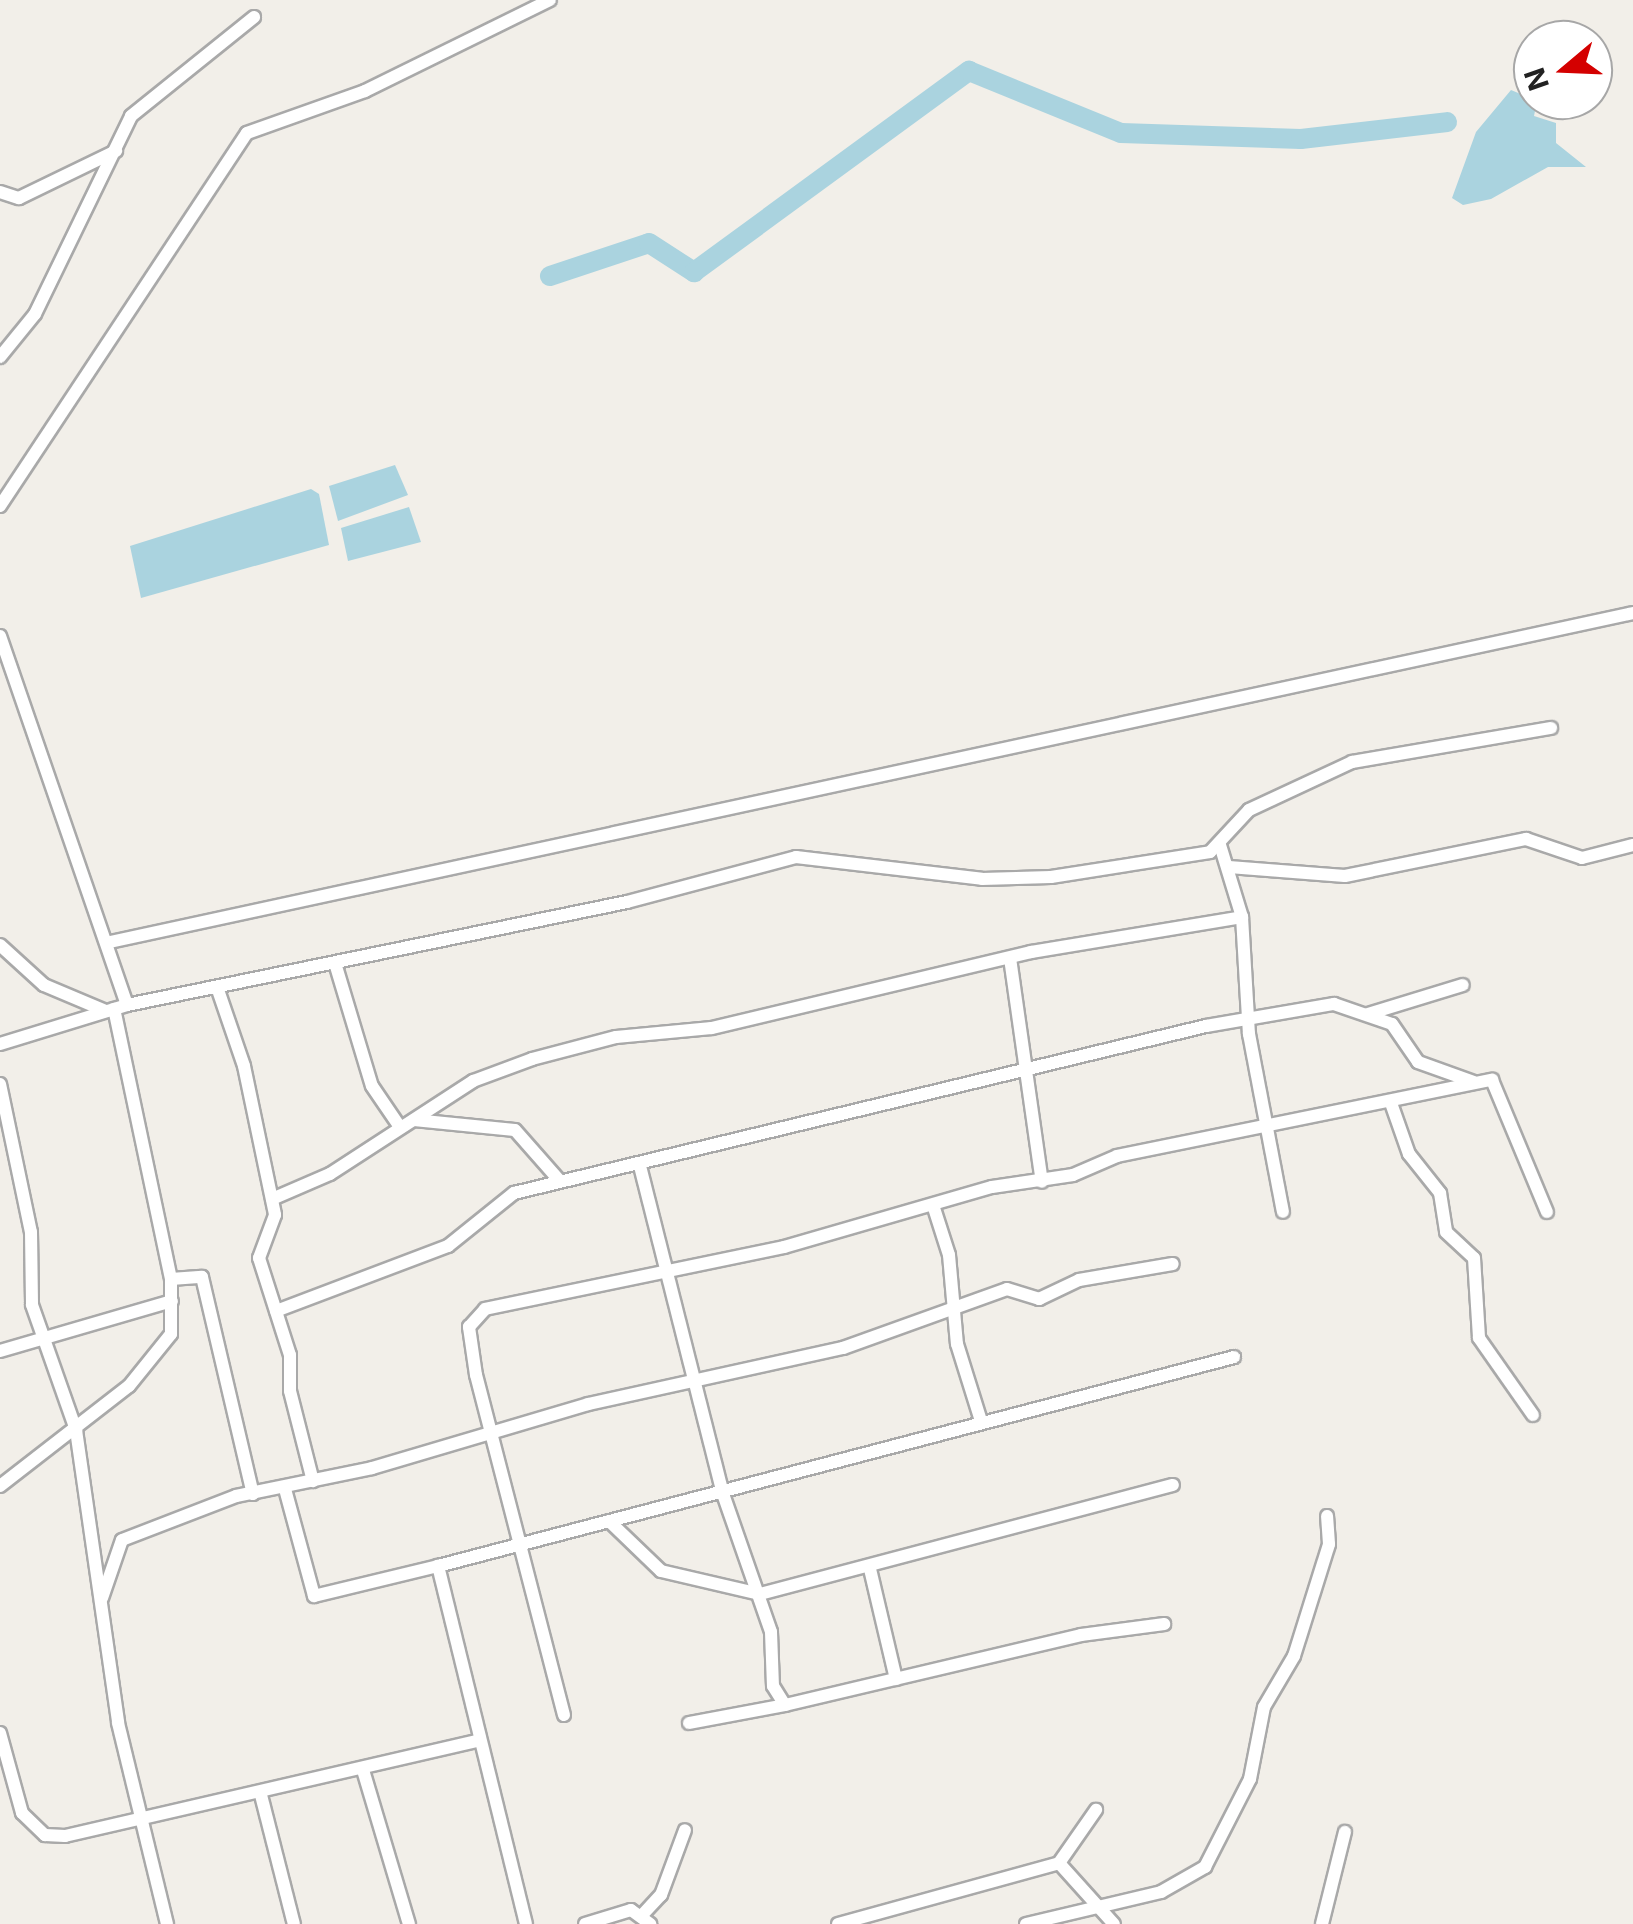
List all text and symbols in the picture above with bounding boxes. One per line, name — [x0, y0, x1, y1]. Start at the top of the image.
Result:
north arrow — [1513, 20, 1613, 120]
text: N — [1517, 63, 1556, 95]

